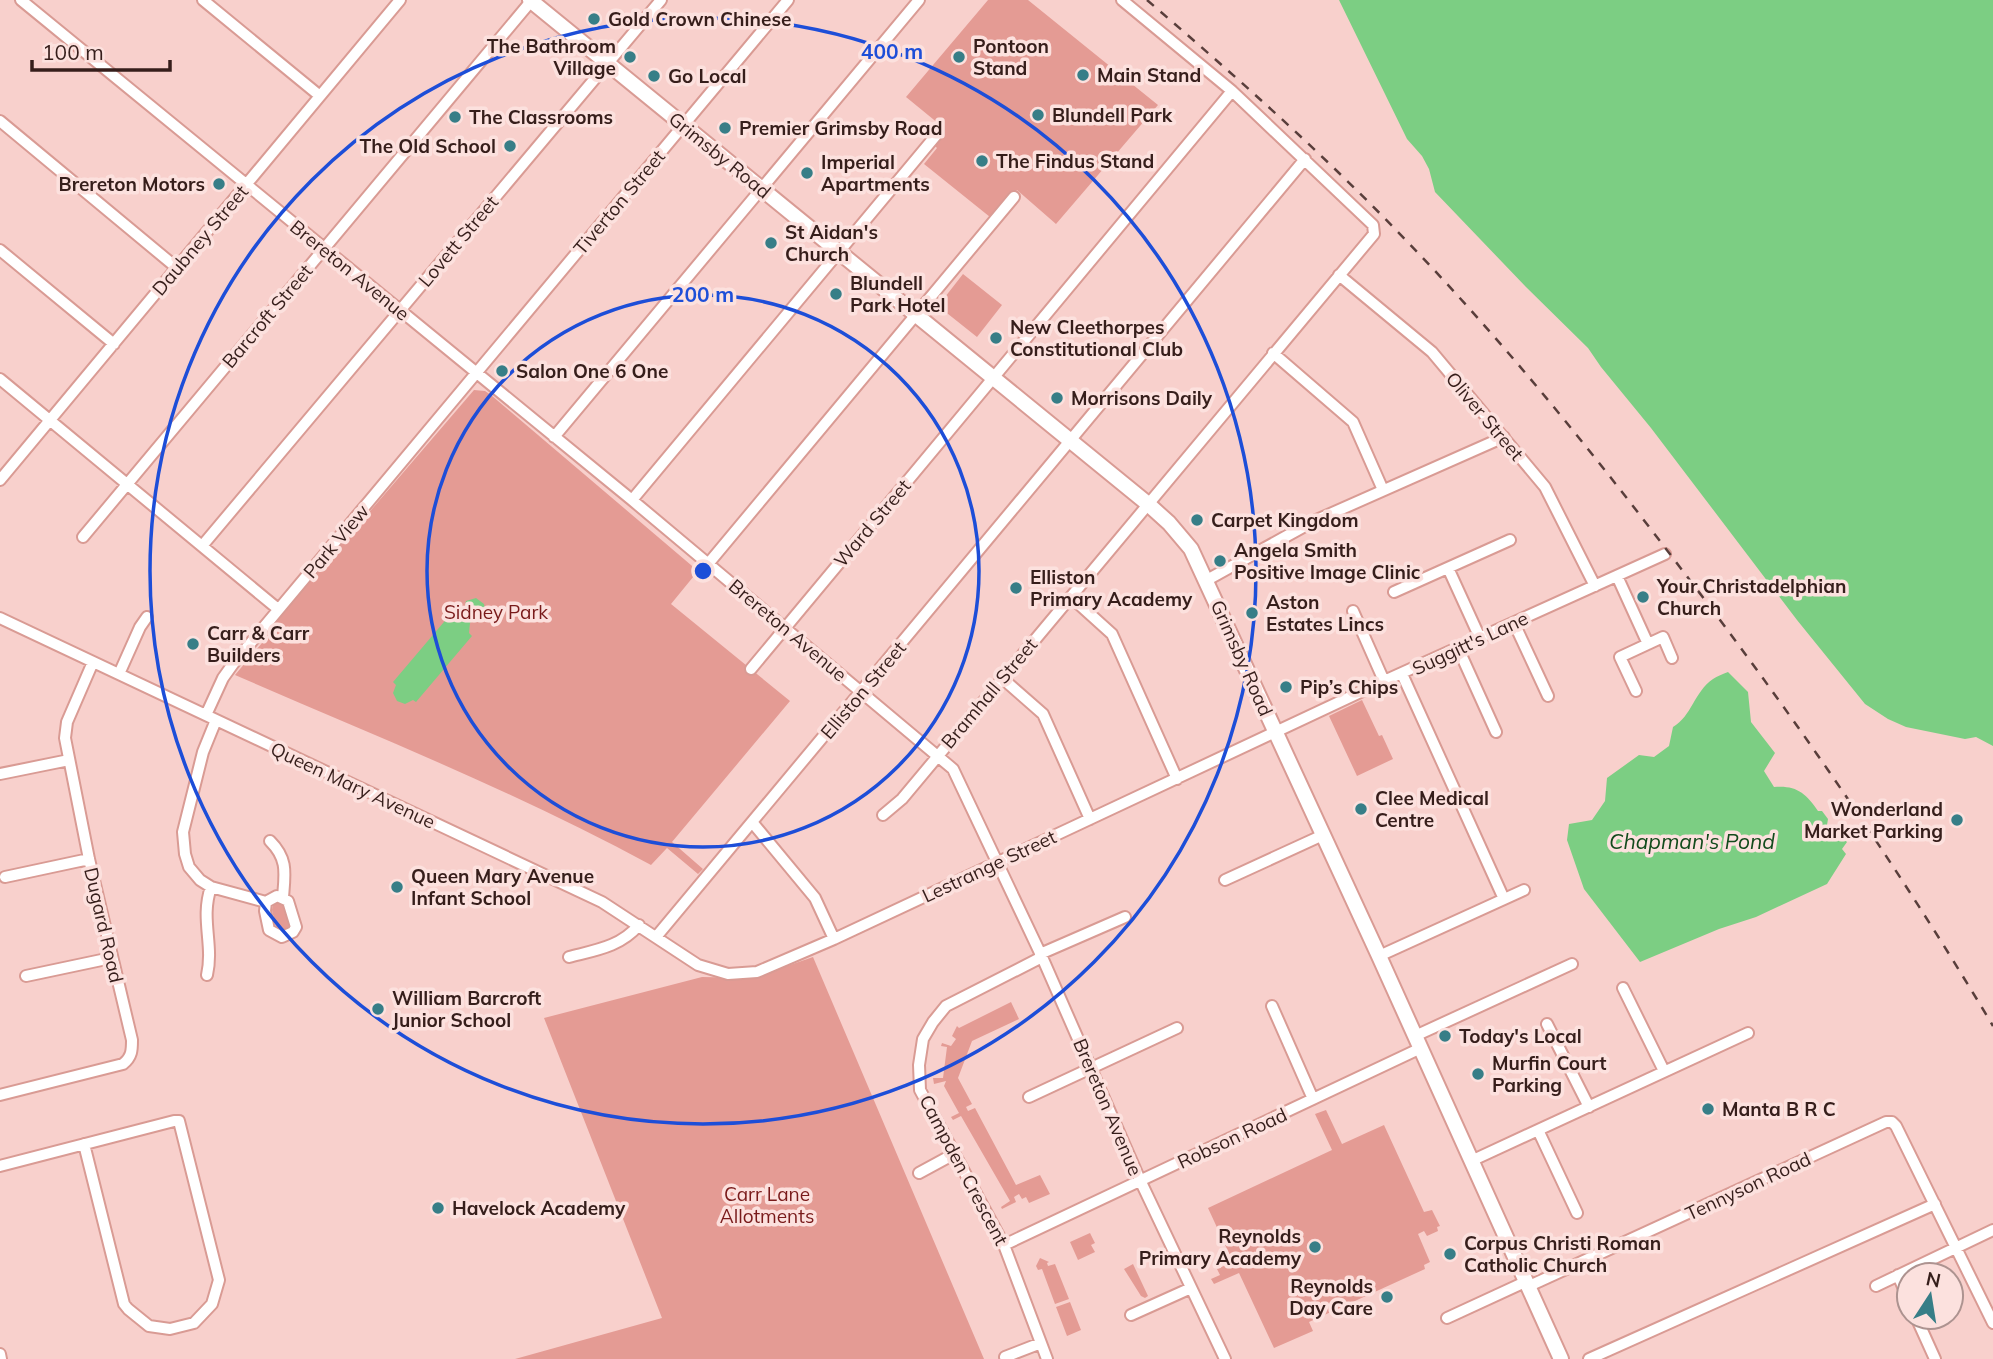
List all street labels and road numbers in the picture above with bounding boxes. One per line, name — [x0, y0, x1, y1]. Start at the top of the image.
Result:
street label: Grimsby Road — [664, 107, 776, 203]
street label: Tiverton Street — [568, 144, 670, 259]
street label: Daubney Street — [147, 180, 253, 300]
street label: Lovett Street — [413, 190, 503, 292]
street label: Brereton Avenue — [285, 214, 415, 326]
street label: Barcroft Street — [217, 259, 318, 373]
street label: Oliver Street — [1441, 367, 1529, 465]
street label: Ward Street — [828, 474, 916, 572]
street label: Park View — [298, 499, 374, 583]
street label: Brereton Avenue — [724, 574, 852, 686]
street label: Grimsby Road — [1206, 596, 1278, 720]
street label: Suggitt's Lane — [1408, 606, 1532, 680]
street label: Bramhall Street — [936, 633, 1042, 753]
street label: Elliston Street — [815, 636, 911, 744]
street label: Queen Mary Avenue — [267, 736, 439, 834]
street label: Lestrange Street — [918, 824, 1060, 908]
street label: Dugard Road — [79, 865, 129, 985]
street label: Brereton Avenue — [1068, 1035, 1148, 1179]
street label: Campden Crescent — [914, 1091, 1014, 1250]
street label: Robson Road — [1173, 1102, 1291, 1174]
street label: Tennyson Road — [1682, 1147, 1814, 1225]

